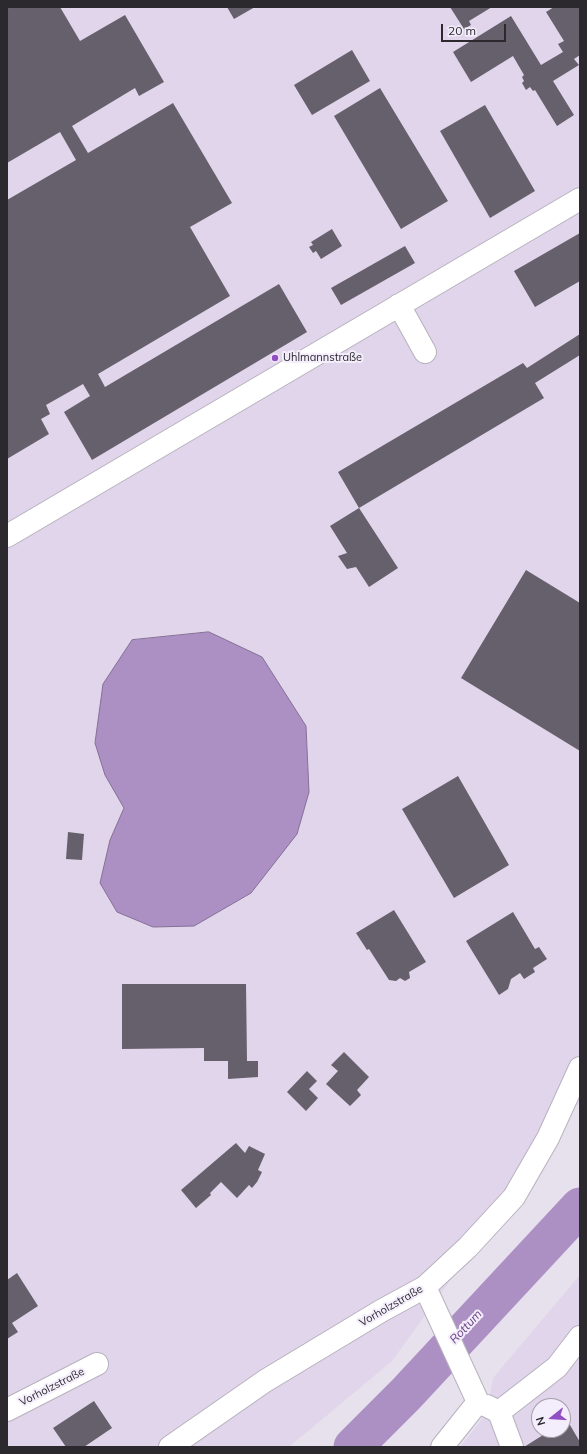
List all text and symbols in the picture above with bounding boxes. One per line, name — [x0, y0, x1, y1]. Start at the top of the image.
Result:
scale bar — [443, 16, 508, 42]
text: 20 m — [448, 23, 476, 38]
place label: Uhlmannstraße — [283, 351, 362, 365]
marker: Uhlmannstraße — [270, 353, 280, 363]
street label: Vorholzstraße — [357, 1283, 425, 1329]
water label: Rottum — [447, 1307, 485, 1347]
street label: Vorholzstraße — [17, 1365, 87, 1409]
north arrow — [531, 1398, 571, 1438]
text: N — [533, 1415, 548, 1427]

